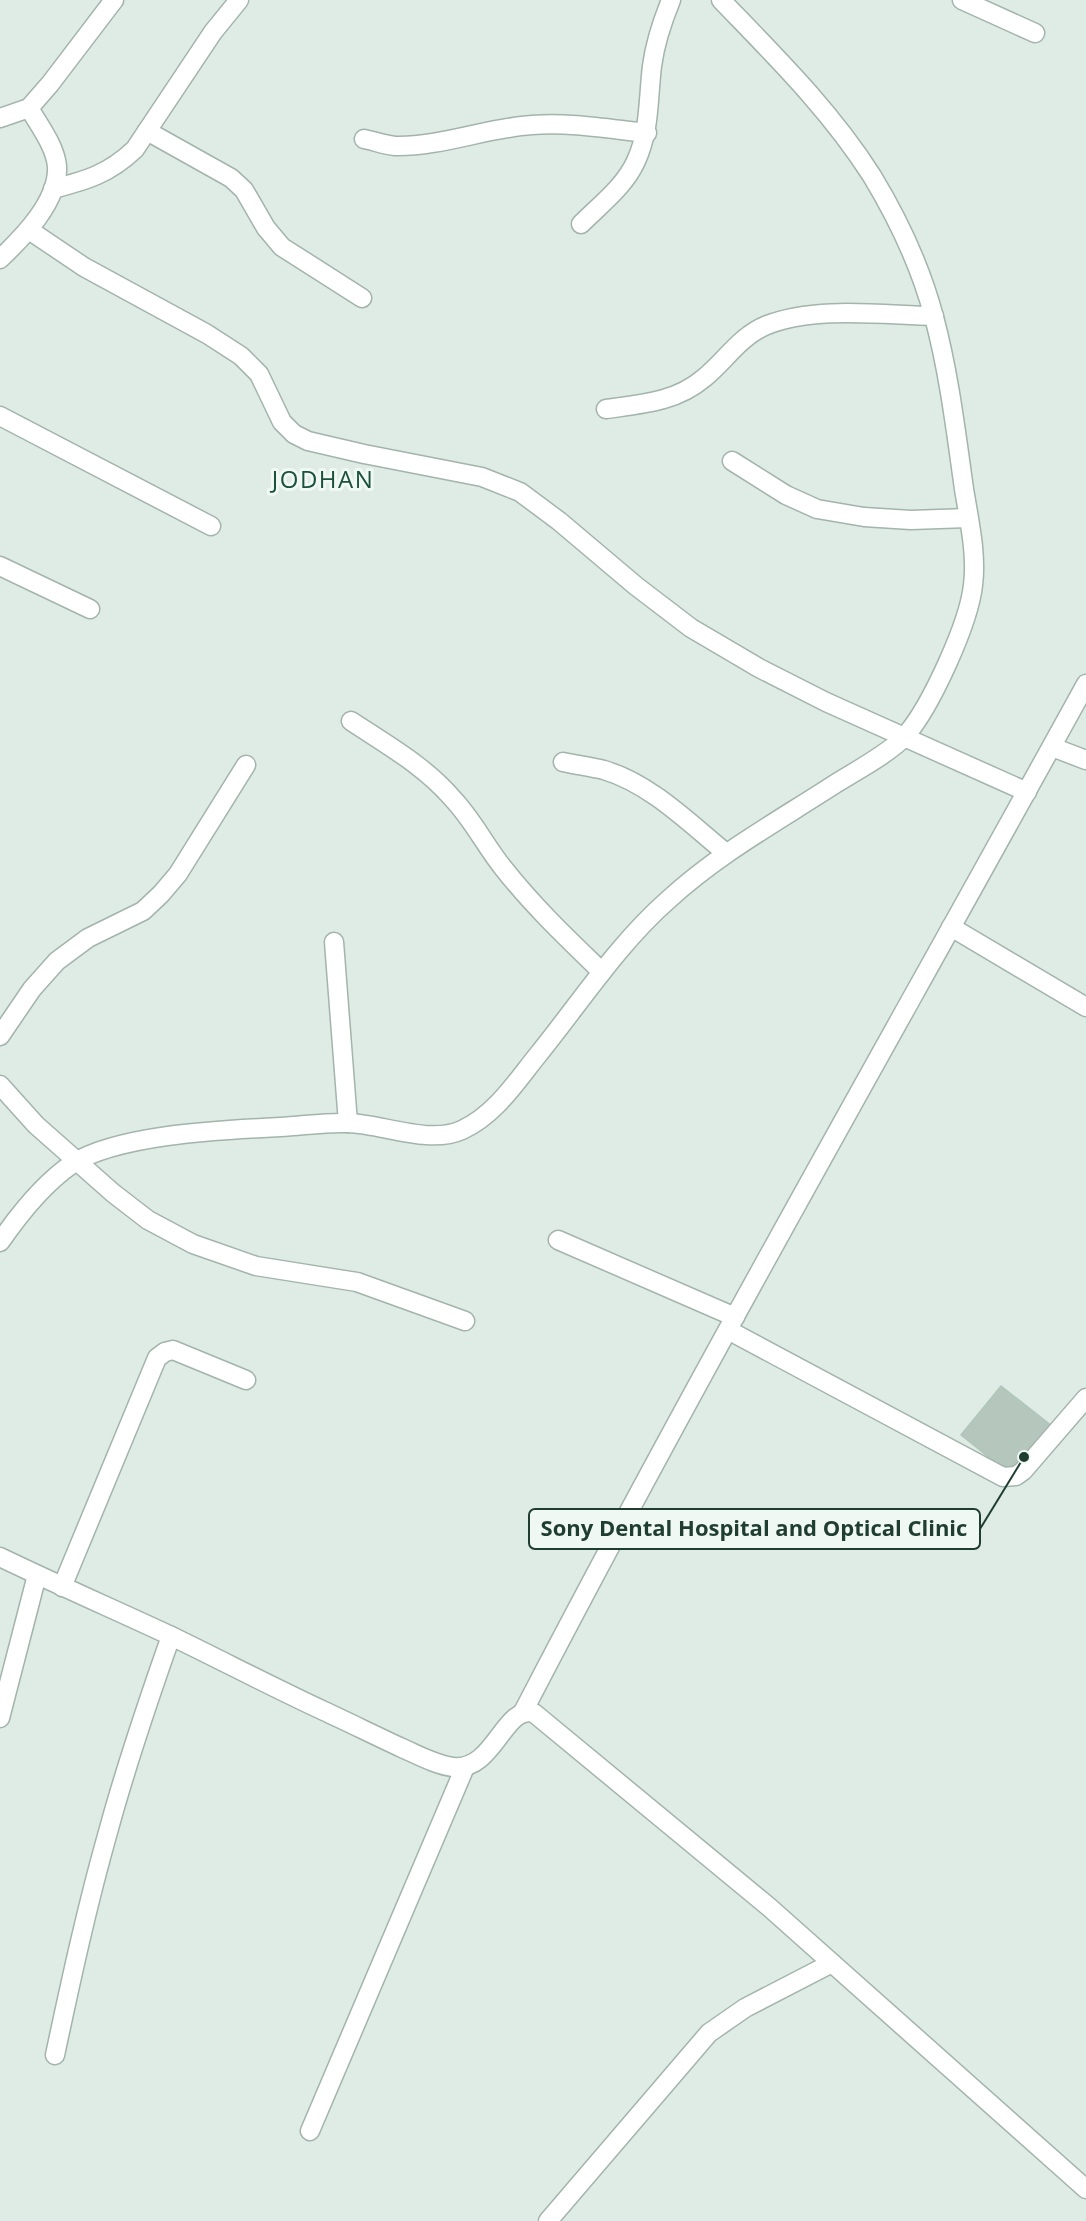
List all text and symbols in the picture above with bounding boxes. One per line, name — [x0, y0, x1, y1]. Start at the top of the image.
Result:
district label: JODHAN — [270, 462, 374, 495]
callout: Sony Dental Hospital and Optical Clinic — [529, 1509, 980, 1549]
text: Sony Dental Hospital and Optical Clinic — [541, 1512, 967, 1542]

